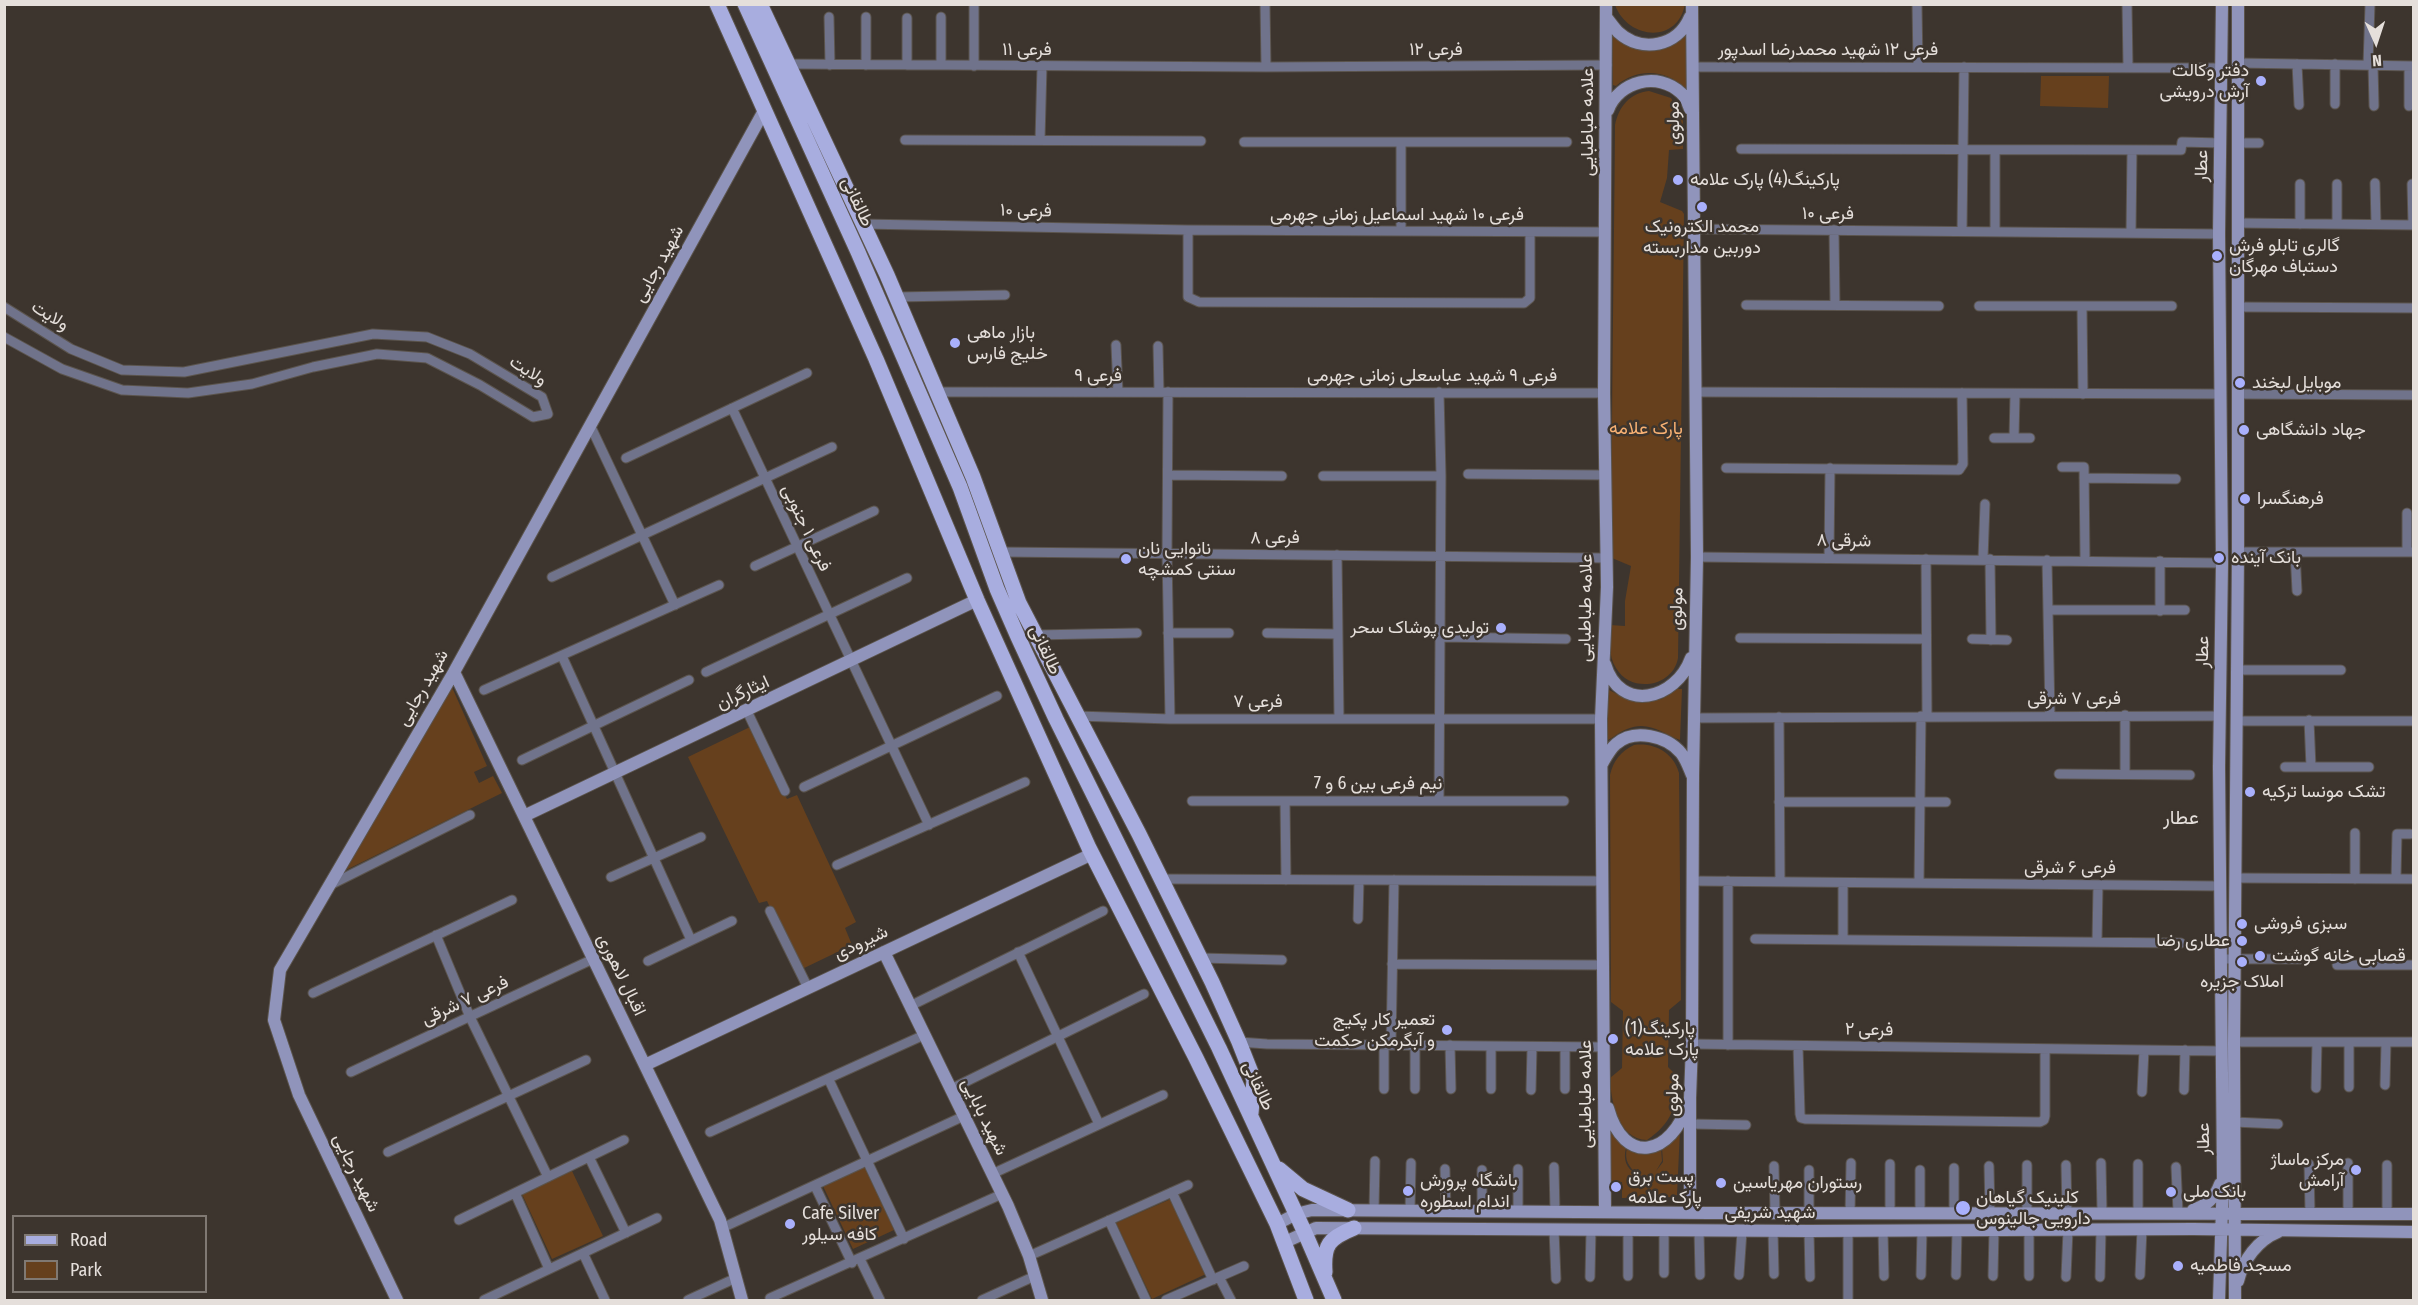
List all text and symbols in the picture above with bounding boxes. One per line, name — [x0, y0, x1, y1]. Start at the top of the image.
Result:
north arrow — [2346, 12, 2406, 72]
street label: فرعی ۱۱ — [1002, 39, 1052, 61]
street label: فرعی ۱۲ — [1409, 39, 1463, 61]
street label: فرعی ۱۲ شهید محمدرضا اسدپور — [1718, 39, 1938, 61]
text: N — [2372, 51, 2382, 70]
place label: دفتر وکالت آرش درویشی — [2160, 60, 2249, 103]
street label: علامه طباطبایی — [1577, 68, 1599, 176]
marker: دفتر وکالت آرش درویشی — [2254, 74, 2268, 88]
street label: مولوی — [1663, 101, 1685, 145]
street label: عطار — [2191, 150, 2213, 182]
place label: پارکینگ(4) پارک علامه — [1690, 169, 1840, 191]
marker: پارکینگ(4) پارک علامه — [1671, 173, 1685, 187]
street label: طالقانی — [836, 174, 878, 230]
street label: فرعی ۱۰ — [1000, 200, 1052, 222]
marker: محمد الکترونیک دوربین مداربسته — [1695, 200, 1709, 214]
street label: فرعی ۱۰ — [1802, 203, 1854, 225]
street label: فرعی ۱۰ شهید اسماعیل زمانی جهرمی — [1270, 204, 1524, 226]
place label: محمد الکترونیک دوربین مداربسته — [1643, 216, 1761, 258]
street label: شهید رجایی — [629, 222, 689, 306]
place label: گالری تابلو فرش دستباف مهرگان — [2229, 235, 2340, 278]
marker: گالری تابلو فرش دستباف مهرگان — [2210, 249, 2224, 263]
street label: ولایت — [27, 296, 73, 336]
place label: بازار ماهی خلیج فارس — [967, 322, 1048, 364]
marker: بازار ماهی خلیج فارس — [948, 336, 962, 350]
street label: ولایت — [505, 351, 551, 391]
street label: فرعی ۹ — [1074, 365, 1122, 387]
street label: فرعی ۹ شهید عباسعلی زمانی جهرمی — [1307, 365, 1557, 387]
place label: موبایل لبخند — [2252, 372, 2341, 394]
marker: موبایل لبخند — [2233, 376, 2247, 390]
park label: پارک علامه — [1609, 418, 1683, 440]
place label: جهاد دانشگاهی — [2256, 419, 2366, 441]
marker: جهاد دانشگاهی — [2237, 423, 2251, 437]
street label: فرعی ۱ جنوبی — [777, 481, 835, 575]
place label: فرهنگسرا — [2257, 488, 2324, 510]
marker: فرهنگسرا — [2238, 492, 2252, 506]
street label: فرعی ۸ — [1250, 527, 1300, 549]
street label: ۸ شرقی — [1816, 530, 1872, 552]
place label: نانوایی نان سنتی کمشچه — [1138, 538, 1236, 580]
place label: بانک آینده — [2231, 547, 2301, 569]
marker: بانک آینده — [2212, 551, 2226, 565]
marker: نانوایی نان سنتی کمشچه — [1119, 552, 1133, 566]
street label: علامه طباطبایی — [1574, 554, 1598, 662]
street label: مولوی — [1666, 587, 1688, 631]
place label: تولیدی پوشاک سحر — [1350, 617, 1489, 639]
marker: تولیدی پوشاک سحر — [1494, 621, 1508, 635]
street label: طالقانی — [1024, 622, 1066, 678]
street label: عطار — [2192, 636, 2214, 668]
street label: شهید رجایی — [392, 646, 454, 730]
street label: ایثارگران — [713, 671, 773, 715]
street label: فرعی ۷ شرقی — [2027, 688, 2121, 710]
street label: فرعی ۷ — [1233, 691, 1283, 713]
street label: نیم فرعی بین 6 و 7 — [1314, 773, 1442, 795]
place label: تشک مونسا ترکیه — [2262, 781, 2385, 803]
marker: تشک مونسا ترکیه — [2243, 785, 2257, 799]
district label: عطار — [2163, 806, 2199, 830]
street label: فرعی ۶ شرقی — [2024, 857, 2116, 879]
place label: سبزی فروشی — [2254, 913, 2347, 935]
marker: سبزی فروشی — [2235, 917, 2249, 931]
street label: شیرودی — [830, 921, 892, 965]
street label: اقبال لاهوری — [592, 930, 650, 1020]
place label: عطاری رضا — [2156, 930, 2230, 952]
marker: عطاری رضا — [2235, 934, 2249, 948]
place label: قصابی خانه گوشت — [2272, 945, 2406, 967]
marker: قصابی خانه گوشت — [2253, 949, 2267, 963]
marker: املاک جزیره — [2235, 955, 2249, 969]
street label: فرعی ۷ شرقی — [418, 971, 512, 1031]
place label: املاک جزیره — [2200, 971, 2284, 993]
place label: تعمیر کار پکیج و آبگرمکن حکمت — [1314, 1009, 1435, 1052]
place label: پارکینگ(1) پارک علامه — [1625, 1018, 1699, 1060]
street label: فرعی ۲ — [1845, 1019, 1893, 1041]
marker: تعمیر کار پکیج و آبگرمکن حکمت — [1440, 1023, 1454, 1037]
marker: پارکینگ(1) پارک علامه — [1606, 1032, 1620, 1046]
street label: علامه طباطبایی — [1575, 1040, 1597, 1148]
street label: طالقانی — [1237, 1058, 1279, 1114]
street label: مولوی — [1662, 1073, 1684, 1117]
street label: شهید بابایی — [956, 1075, 1012, 1159]
street label: عطار — [2193, 1123, 2215, 1155]
street label: شهید رجایی — [328, 1130, 384, 1216]
place label: مرکز ماساژ آرامش — [2271, 1149, 2344, 1192]
marker: مرکز ماساژ آرامش — [2349, 1163, 2363, 1177]
place label: پست برق پارک علامه — [1628, 1166, 1702, 1208]
place label: باشگاه پرورش اندام اسطوره — [1420, 1170, 1518, 1212]
place label: رستوران مهریاسین — [1733, 1172, 1862, 1194]
marker: رستوران مهریاسین — [1714, 1176, 1728, 1190]
marker: پست برق پارک علامه — [1609, 1180, 1623, 1194]
place label: بانک ملی — [2183, 1181, 2246, 1203]
marker: باشگاه پرورش اندام اسطوره — [1401, 1184, 1415, 1198]
marker: بانک ملی — [2164, 1185, 2178, 1199]
place label: کلینیک گیاهان دارویی جالینوس — [1976, 1187, 2090, 1230]
marker: کلینیک گیاهان دارویی جالینوس — [1954, 1199, 1972, 1217]
street label: شهید شریفی — [1725, 1202, 1815, 1224]
place label: Cafe Silver کافه سیلور — [802, 1203, 879, 1246]
legend — [12, 1215, 207, 1293]
marker: Cafe Silver کافه سیلور — [783, 1217, 797, 1231]
text: Road — [70, 1229, 107, 1251]
place label: مسجد فاطمیه — [2190, 1255, 2292, 1277]
text: Park — [70, 1259, 102, 1281]
marker: مسجد فاطمیه — [2171, 1259, 2185, 1273]

